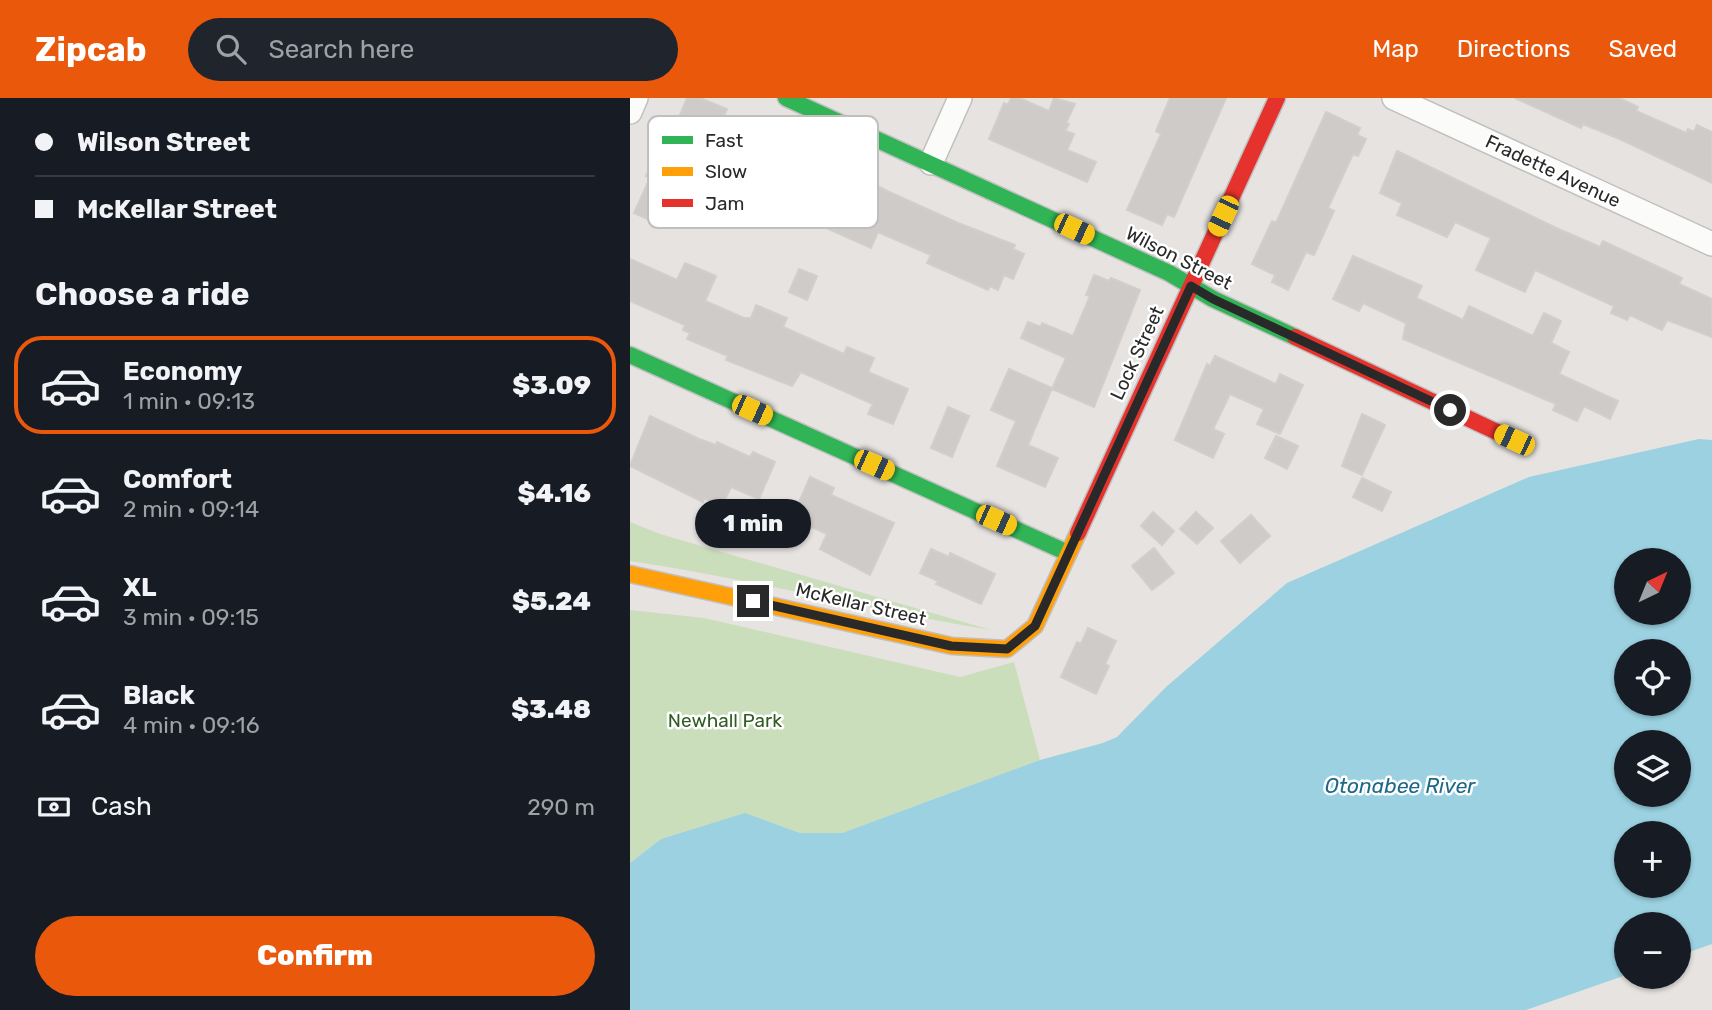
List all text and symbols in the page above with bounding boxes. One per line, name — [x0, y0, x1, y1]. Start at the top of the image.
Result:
search box — [188, 18, 678, 81]
text: Zipcab — [35, 30, 146, 69]
icon: search — [212, 30, 250, 68]
text: Search here — [268, 34, 414, 65]
text: Map — [1372, 35, 1419, 63]
text: Directions — [1457, 35, 1570, 63]
text: Saved — [1608, 35, 1677, 63]
legend — [648, 116, 878, 228]
text: Wilson Street — [77, 127, 250, 158]
text: Fast — [705, 129, 744, 152]
street label: Fradette Avenue — [1482, 130, 1624, 212]
text: Slow — [705, 160, 747, 183]
text: Jam — [705, 192, 744, 215]
car — [1205, 193, 1242, 239]
text: McKellar Street — [77, 194, 277, 225]
car — [1051, 211, 1098, 247]
street label: Wilson Street — [1122, 221, 1236, 295]
text: Choose a ride — [35, 275, 249, 313]
street label: Lock Street — [1105, 302, 1169, 404]
icon: car — [39, 354, 102, 417]
text: Economy — [123, 356, 242, 387]
text: $3.09 — [512, 370, 591, 401]
text: 1 min · 09:13 — [123, 387, 255, 415]
car — [729, 392, 776, 428]
route start — [1434, 394, 1466, 426]
car — [1491, 422, 1538, 458]
car — [851, 447, 898, 483]
icon: car — [39, 462, 102, 525]
text: Comfort — [123, 464, 232, 495]
text: $4.16 — [518, 478, 591, 509]
text: 2 min · 09:14 — [123, 495, 259, 523]
callout: 1 min — [695, 500, 811, 548]
car — [973, 502, 1020, 538]
text: 1 min — [723, 509, 783, 537]
north arrow — [1614, 548, 1690, 625]
map controls — [1614, 548, 1691, 989]
icon: car — [39, 570, 102, 633]
text: XL — [123, 572, 156, 603]
street label: McKellar Street — [794, 578, 929, 630]
route end — [737, 585, 769, 617]
text: $5.24 — [512, 586, 591, 617]
text: 3 min · 09:15 — [123, 603, 259, 631]
button: locate — [1614, 639, 1691, 716]
icon: car — [39, 678, 102, 741]
text: Black — [123, 680, 195, 711]
text: $3.48 — [511, 694, 591, 725]
park label: Newhall Park — [668, 709, 782, 732]
text: 4 min · 09:16 — [123, 711, 260, 739]
button: layers — [1614, 730, 1691, 807]
water label: Otonabee River — [1325, 773, 1476, 798]
icon: cash — [35, 788, 73, 826]
text: Cash — [91, 791, 152, 822]
text: 290 m — [527, 793, 595, 821]
button: + — [1614, 821, 1691, 898]
button: − — [1614, 912, 1691, 989]
button: Confirm — [35, 916, 595, 996]

